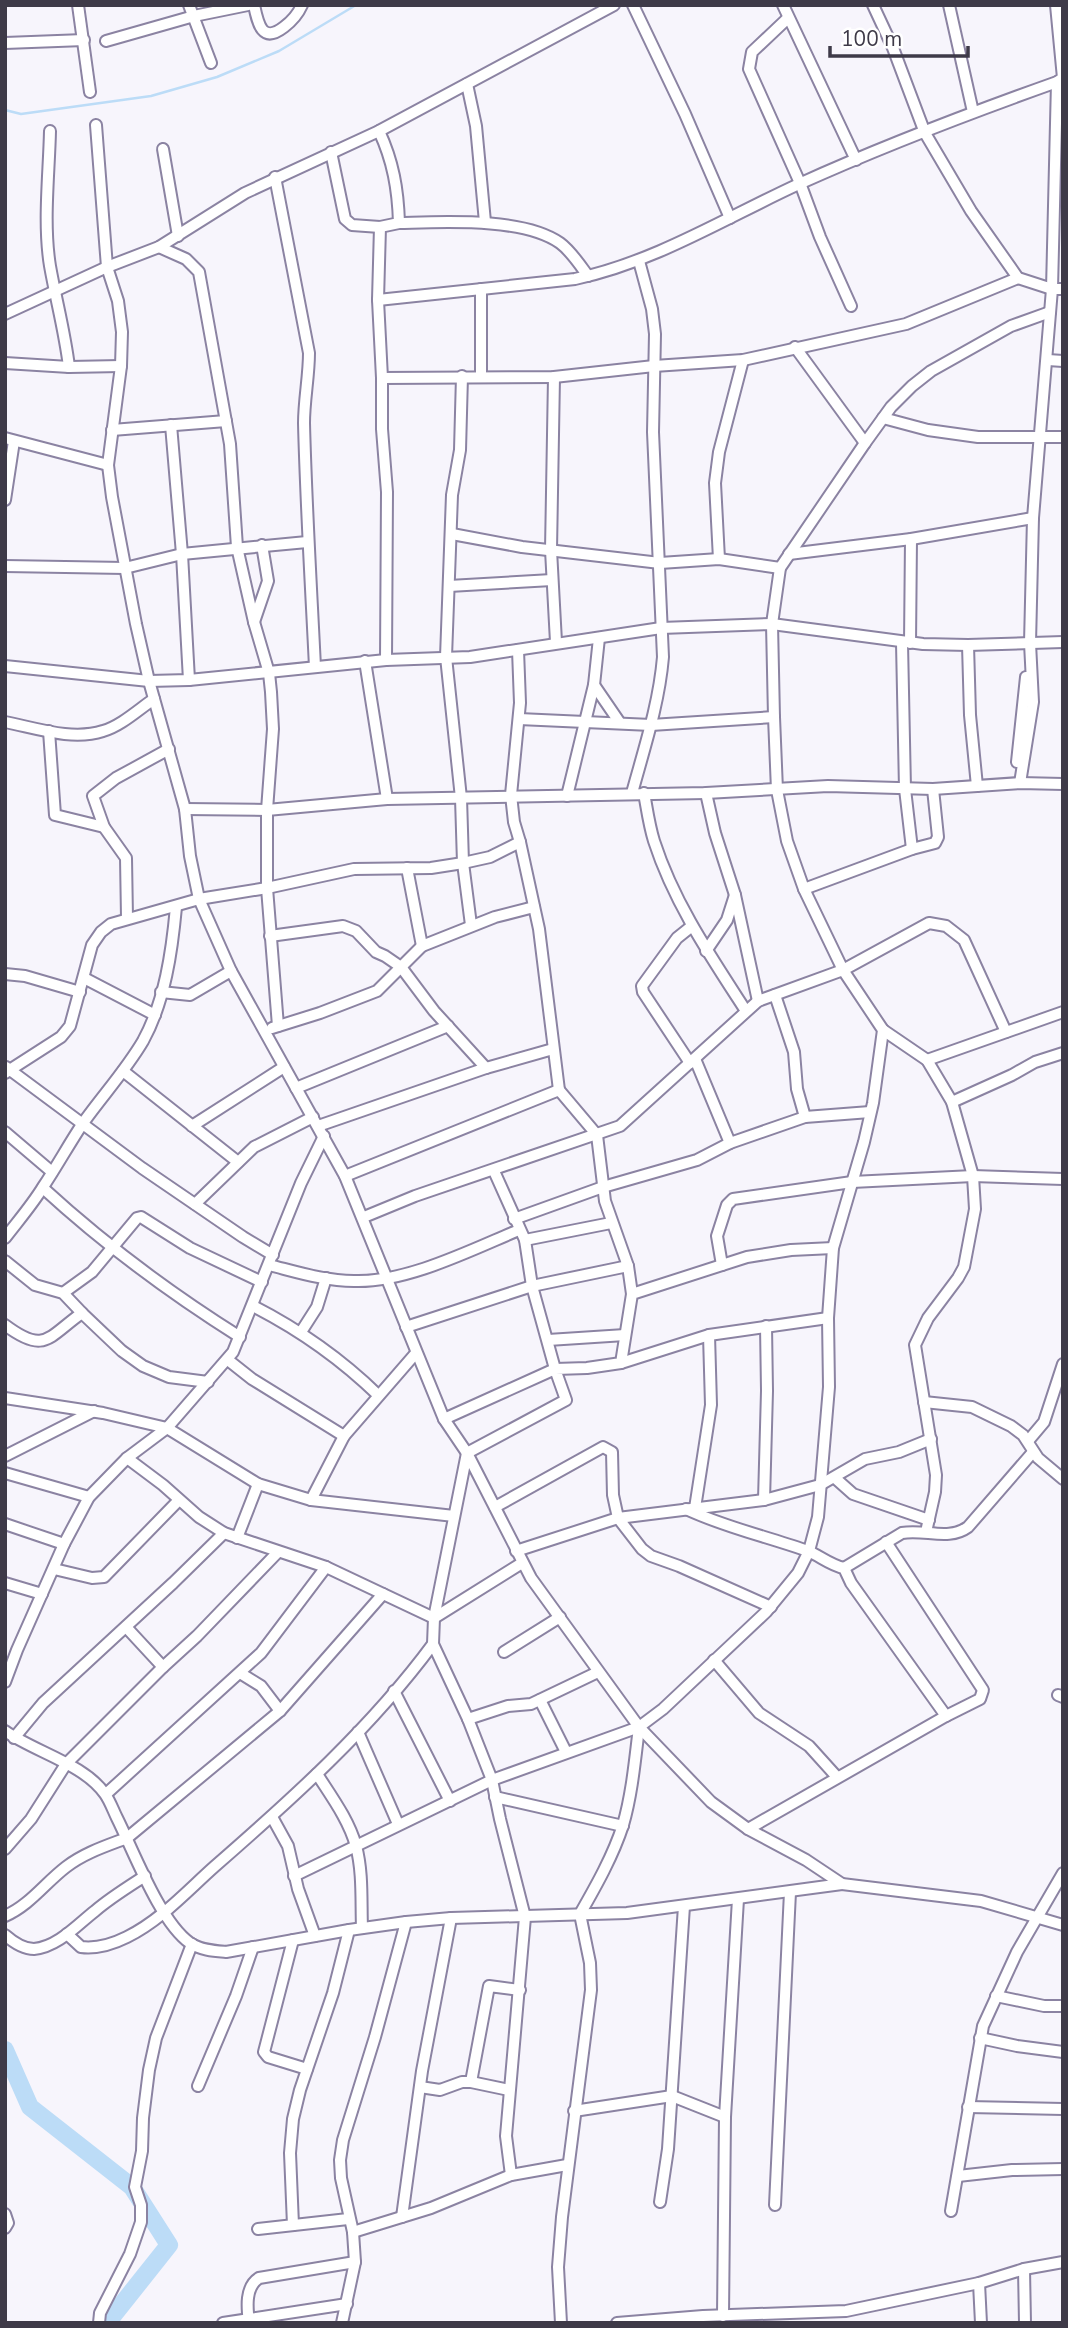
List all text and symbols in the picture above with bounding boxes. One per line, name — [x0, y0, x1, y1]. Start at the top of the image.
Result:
scale bar — [830, 14, 968, 58]
text: 100 m — [841, 25, 902, 53]

